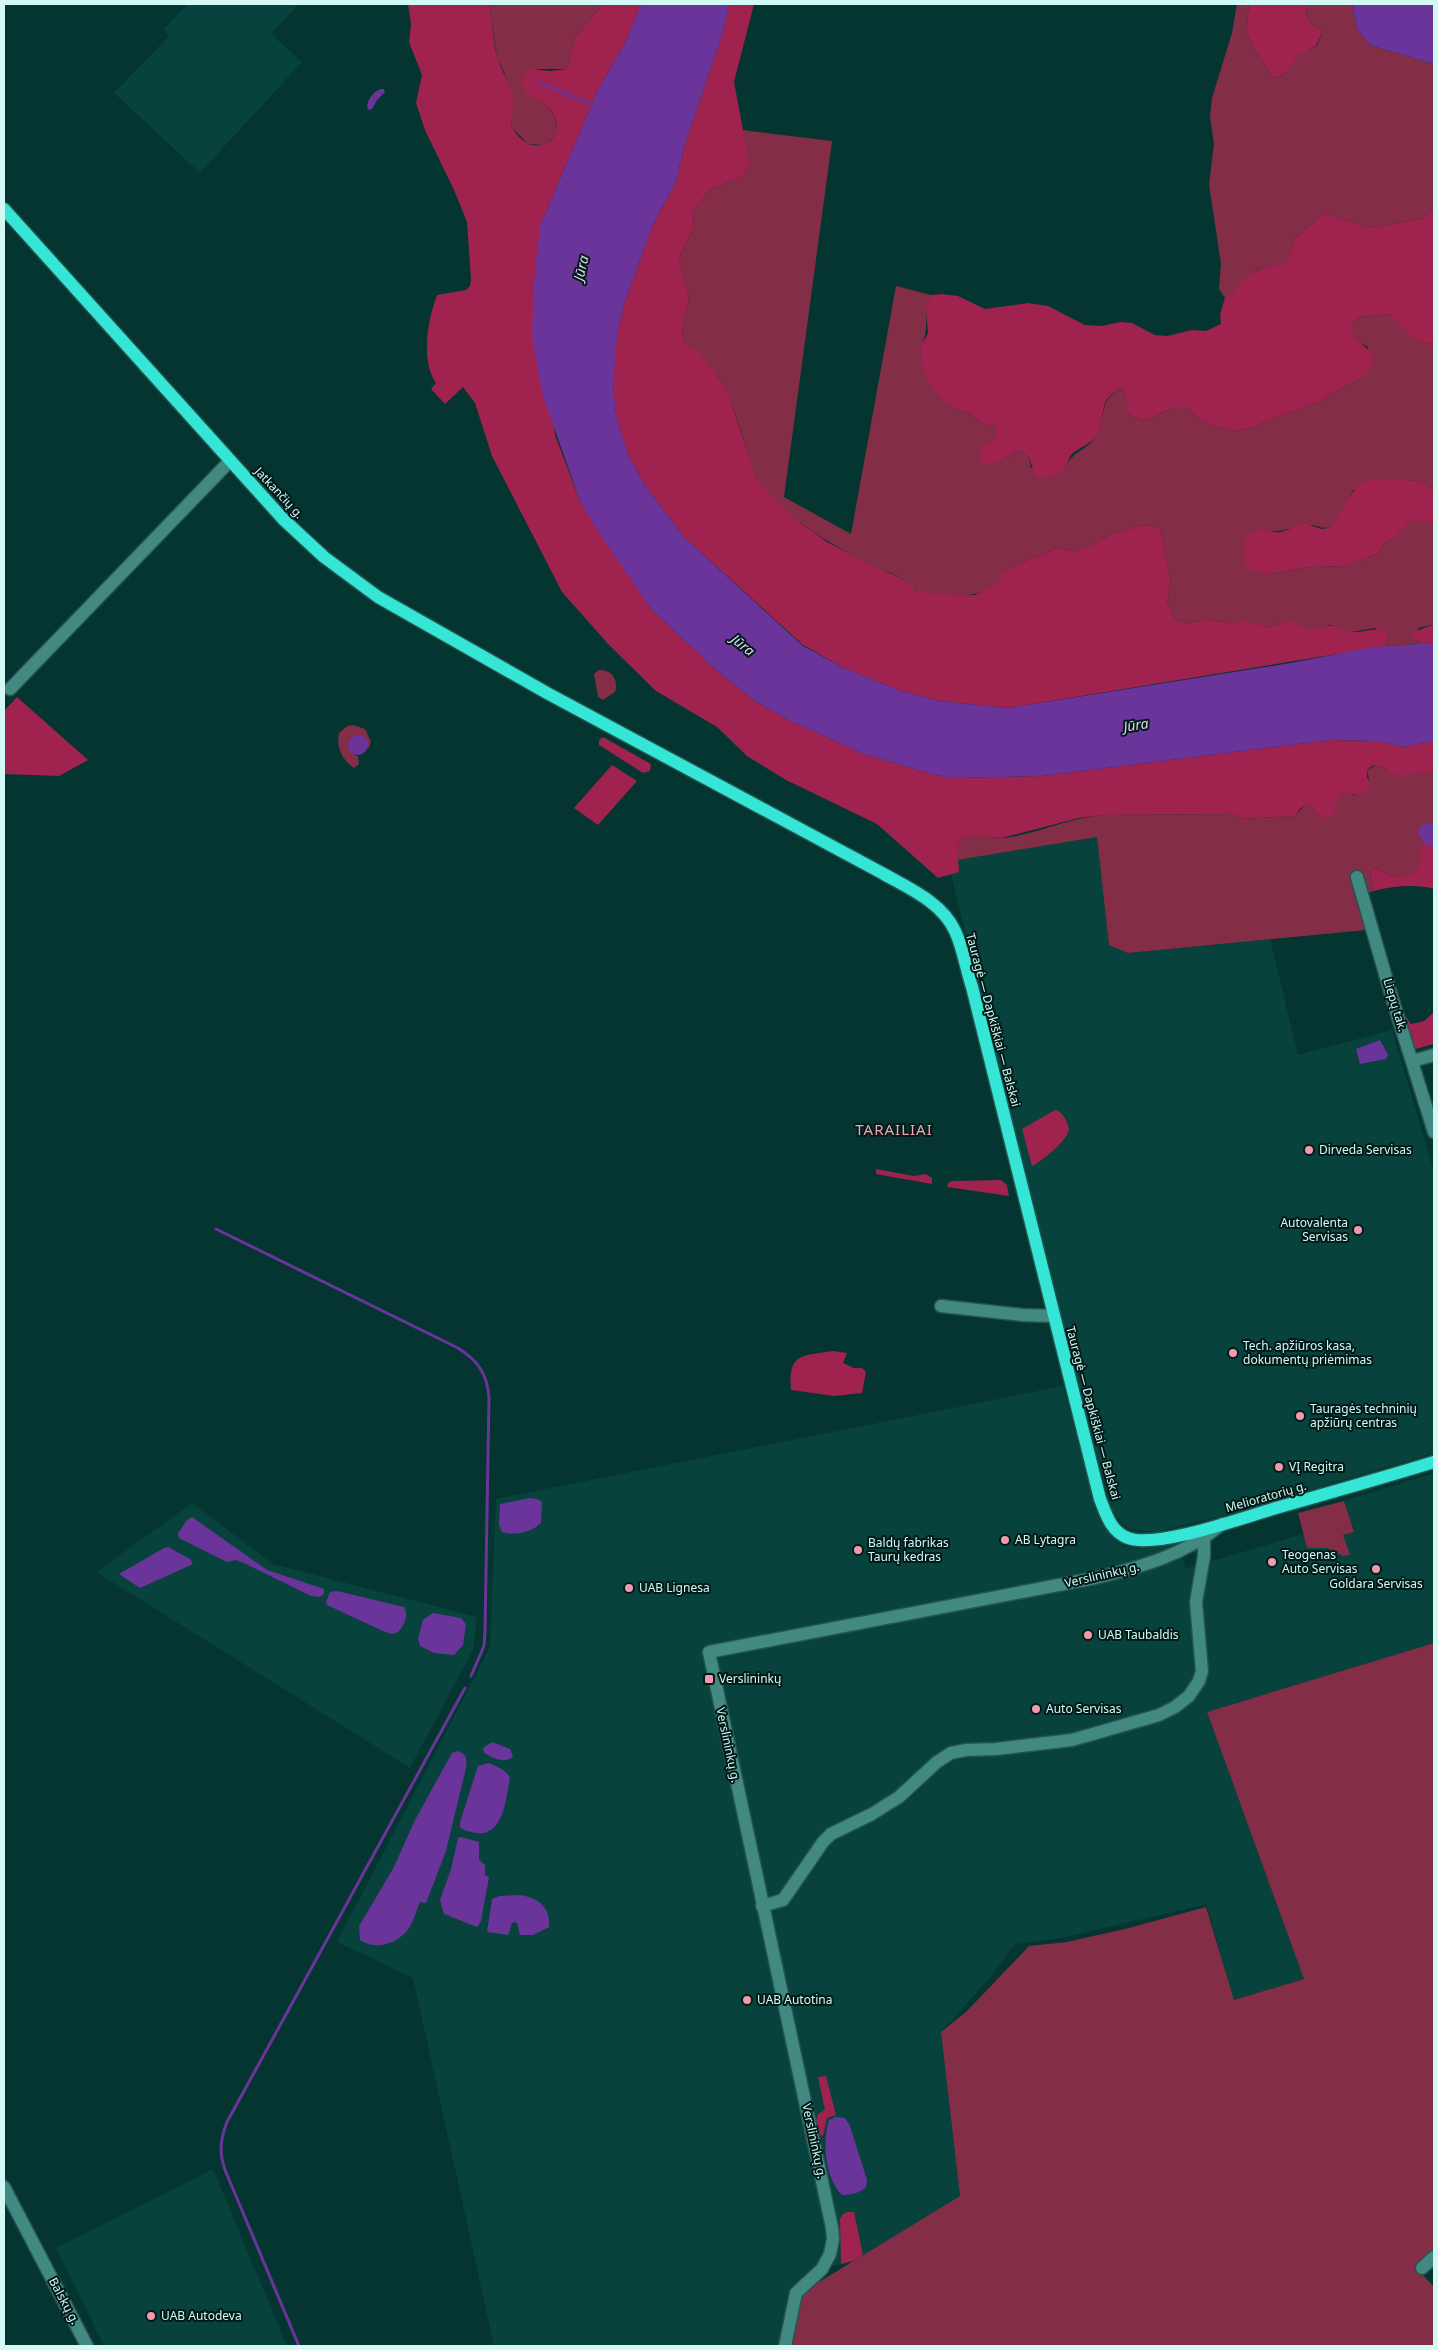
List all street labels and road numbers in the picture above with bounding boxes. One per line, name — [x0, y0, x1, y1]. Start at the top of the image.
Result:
street label: Jatkančių g. — [250, 462, 308, 522]
street label: Tauragė — Dapkiškiai — Balskai — [962, 931, 1025, 1109]
street label: Liepų tak. — [1379, 976, 1412, 1034]
street label: Tauragė — Dapkiškiai — Balskai — [1062, 1324, 1125, 1502]
street label: Melioratorių g. — [1223, 1477, 1308, 1516]
street label: Verslininkų g. — [1063, 1558, 1141, 1591]
street label: Verslininkų g. — [712, 1706, 745, 1784]
street label: Verslininkų g. — [798, 2102, 831, 2180]
street label: Balskų g. — [45, 2274, 84, 2327]

